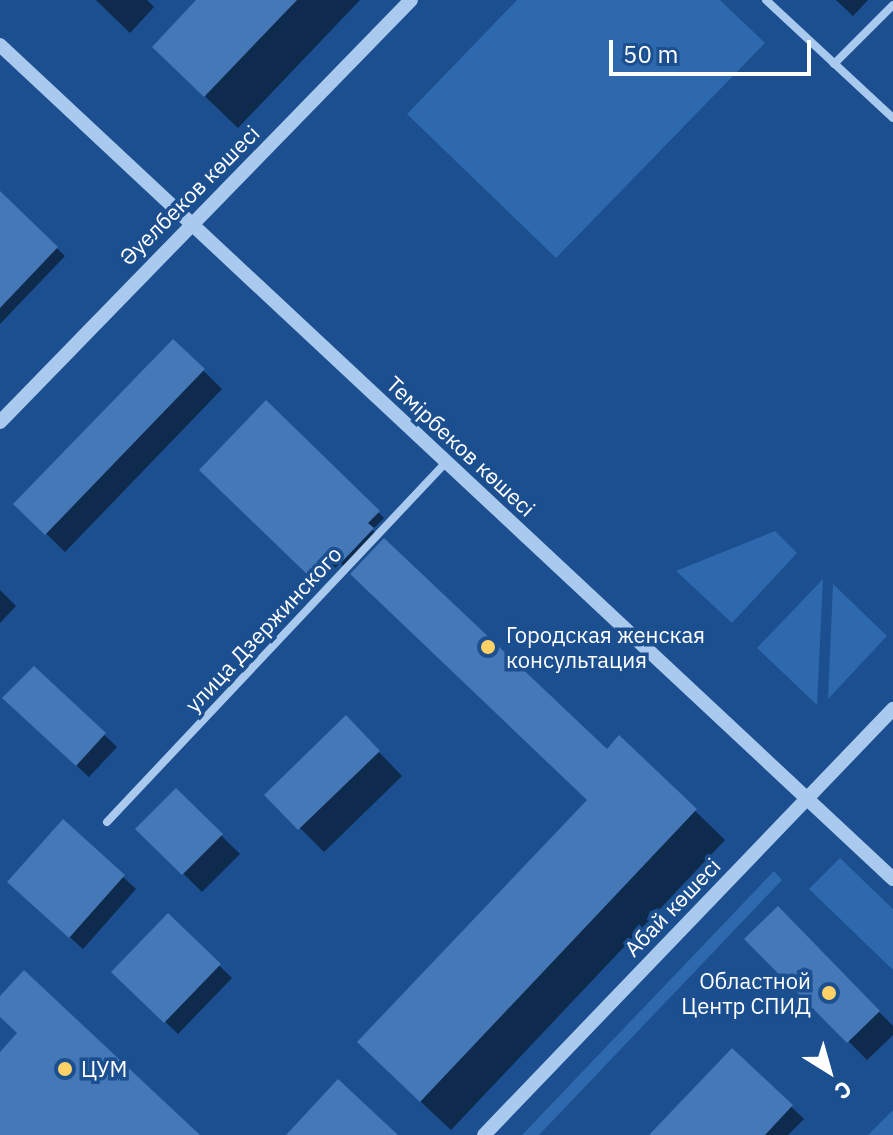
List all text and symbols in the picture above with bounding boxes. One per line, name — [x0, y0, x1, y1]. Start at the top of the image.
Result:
scale bar — [613, 24, 815, 74]
text: 50 m — [623, 38, 678, 70]
street label: Әуелбеков көшесі — [114, 120, 264, 270]
street label: Темірбеков көшесі — [381, 370, 541, 522]
street label: улица Дзержинского — [179, 541, 347, 717]
place label: Городская женская консультация — [506, 621, 705, 672]
marker: Городская женская консультация — [477, 636, 499, 658]
street label: Абай көшесі — [619, 852, 725, 962]
place label: Областной Центр СПИД — [681, 967, 811, 1018]
marker: Областной Центр СПИД — [818, 982, 840, 1004]
north arrow — [789, 1031, 869, 1111]
place label: ЦУМ — [81, 1056, 127, 1082]
marker: ЦУМ — [56, 1060, 74, 1078]
text: С — [829, 1075, 858, 1106]

